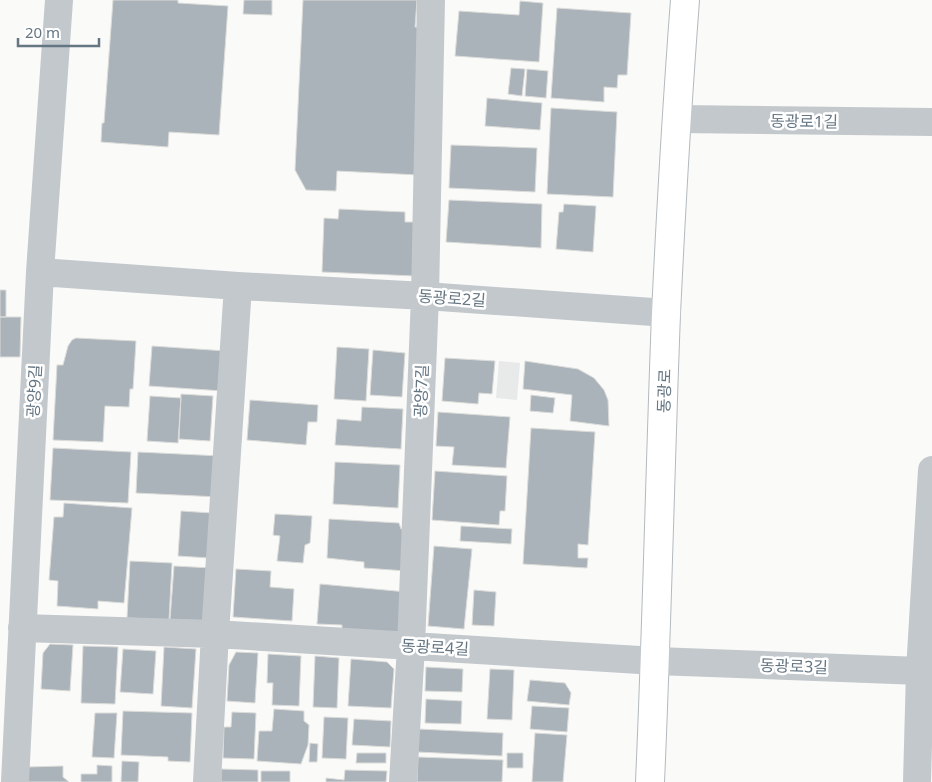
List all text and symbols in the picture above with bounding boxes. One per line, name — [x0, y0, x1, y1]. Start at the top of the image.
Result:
scale bar — [18, 15, 99, 47]
text: 20 m — [25, 22, 60, 42]
street label: 동광로1길 — [770, 109, 838, 133]
street label: 동광로2길 — [417, 285, 487, 311]
street label: 광양9길 — [22, 364, 46, 418]
street label: 광양7길 — [409, 364, 433, 418]
street label: 동광로 — [652, 368, 676, 413]
street label: 동광로4길 — [400, 634, 470, 660]
street label: 동광로3길 — [760, 654, 828, 678]

